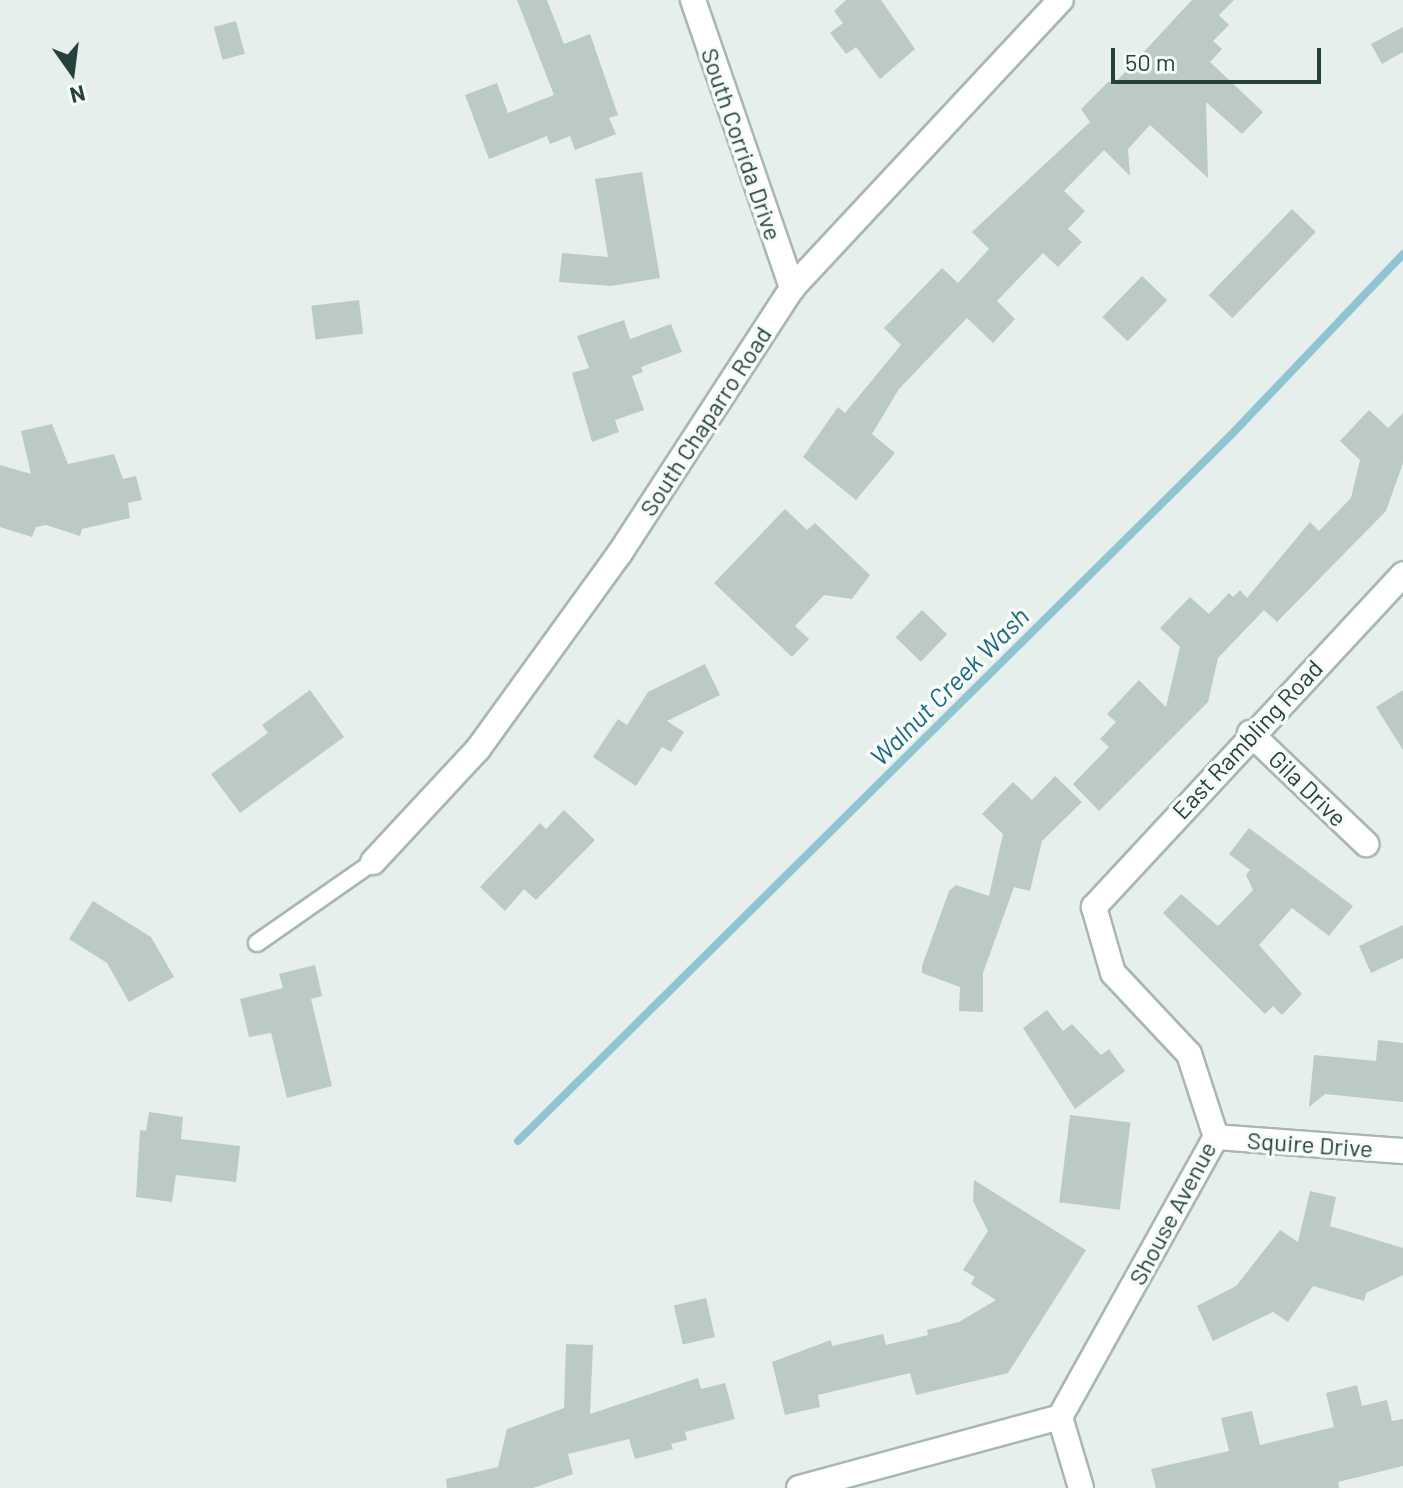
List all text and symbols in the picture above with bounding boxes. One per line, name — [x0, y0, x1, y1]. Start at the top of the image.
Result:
north arrow — [32, 32, 112, 112]
scale bar — [1115, 32, 1325, 82]
street label: South Corrida Drive — [696, 44, 788, 244]
text: 50 m — [1125, 47, 1176, 76]
text: N — [68, 81, 88, 110]
street label: South Chaparro Road — [633, 321, 777, 521]
water label: Walnut Creek Wash — [863, 600, 1035, 772]
street label: East Rambling Road — [1166, 653, 1328, 825]
street label: Gila Drive — [1263, 744, 1353, 832]
street label: Squire Drive — [1246, 1125, 1374, 1163]
street label: Shouse Avenue — [1122, 1136, 1222, 1290]

